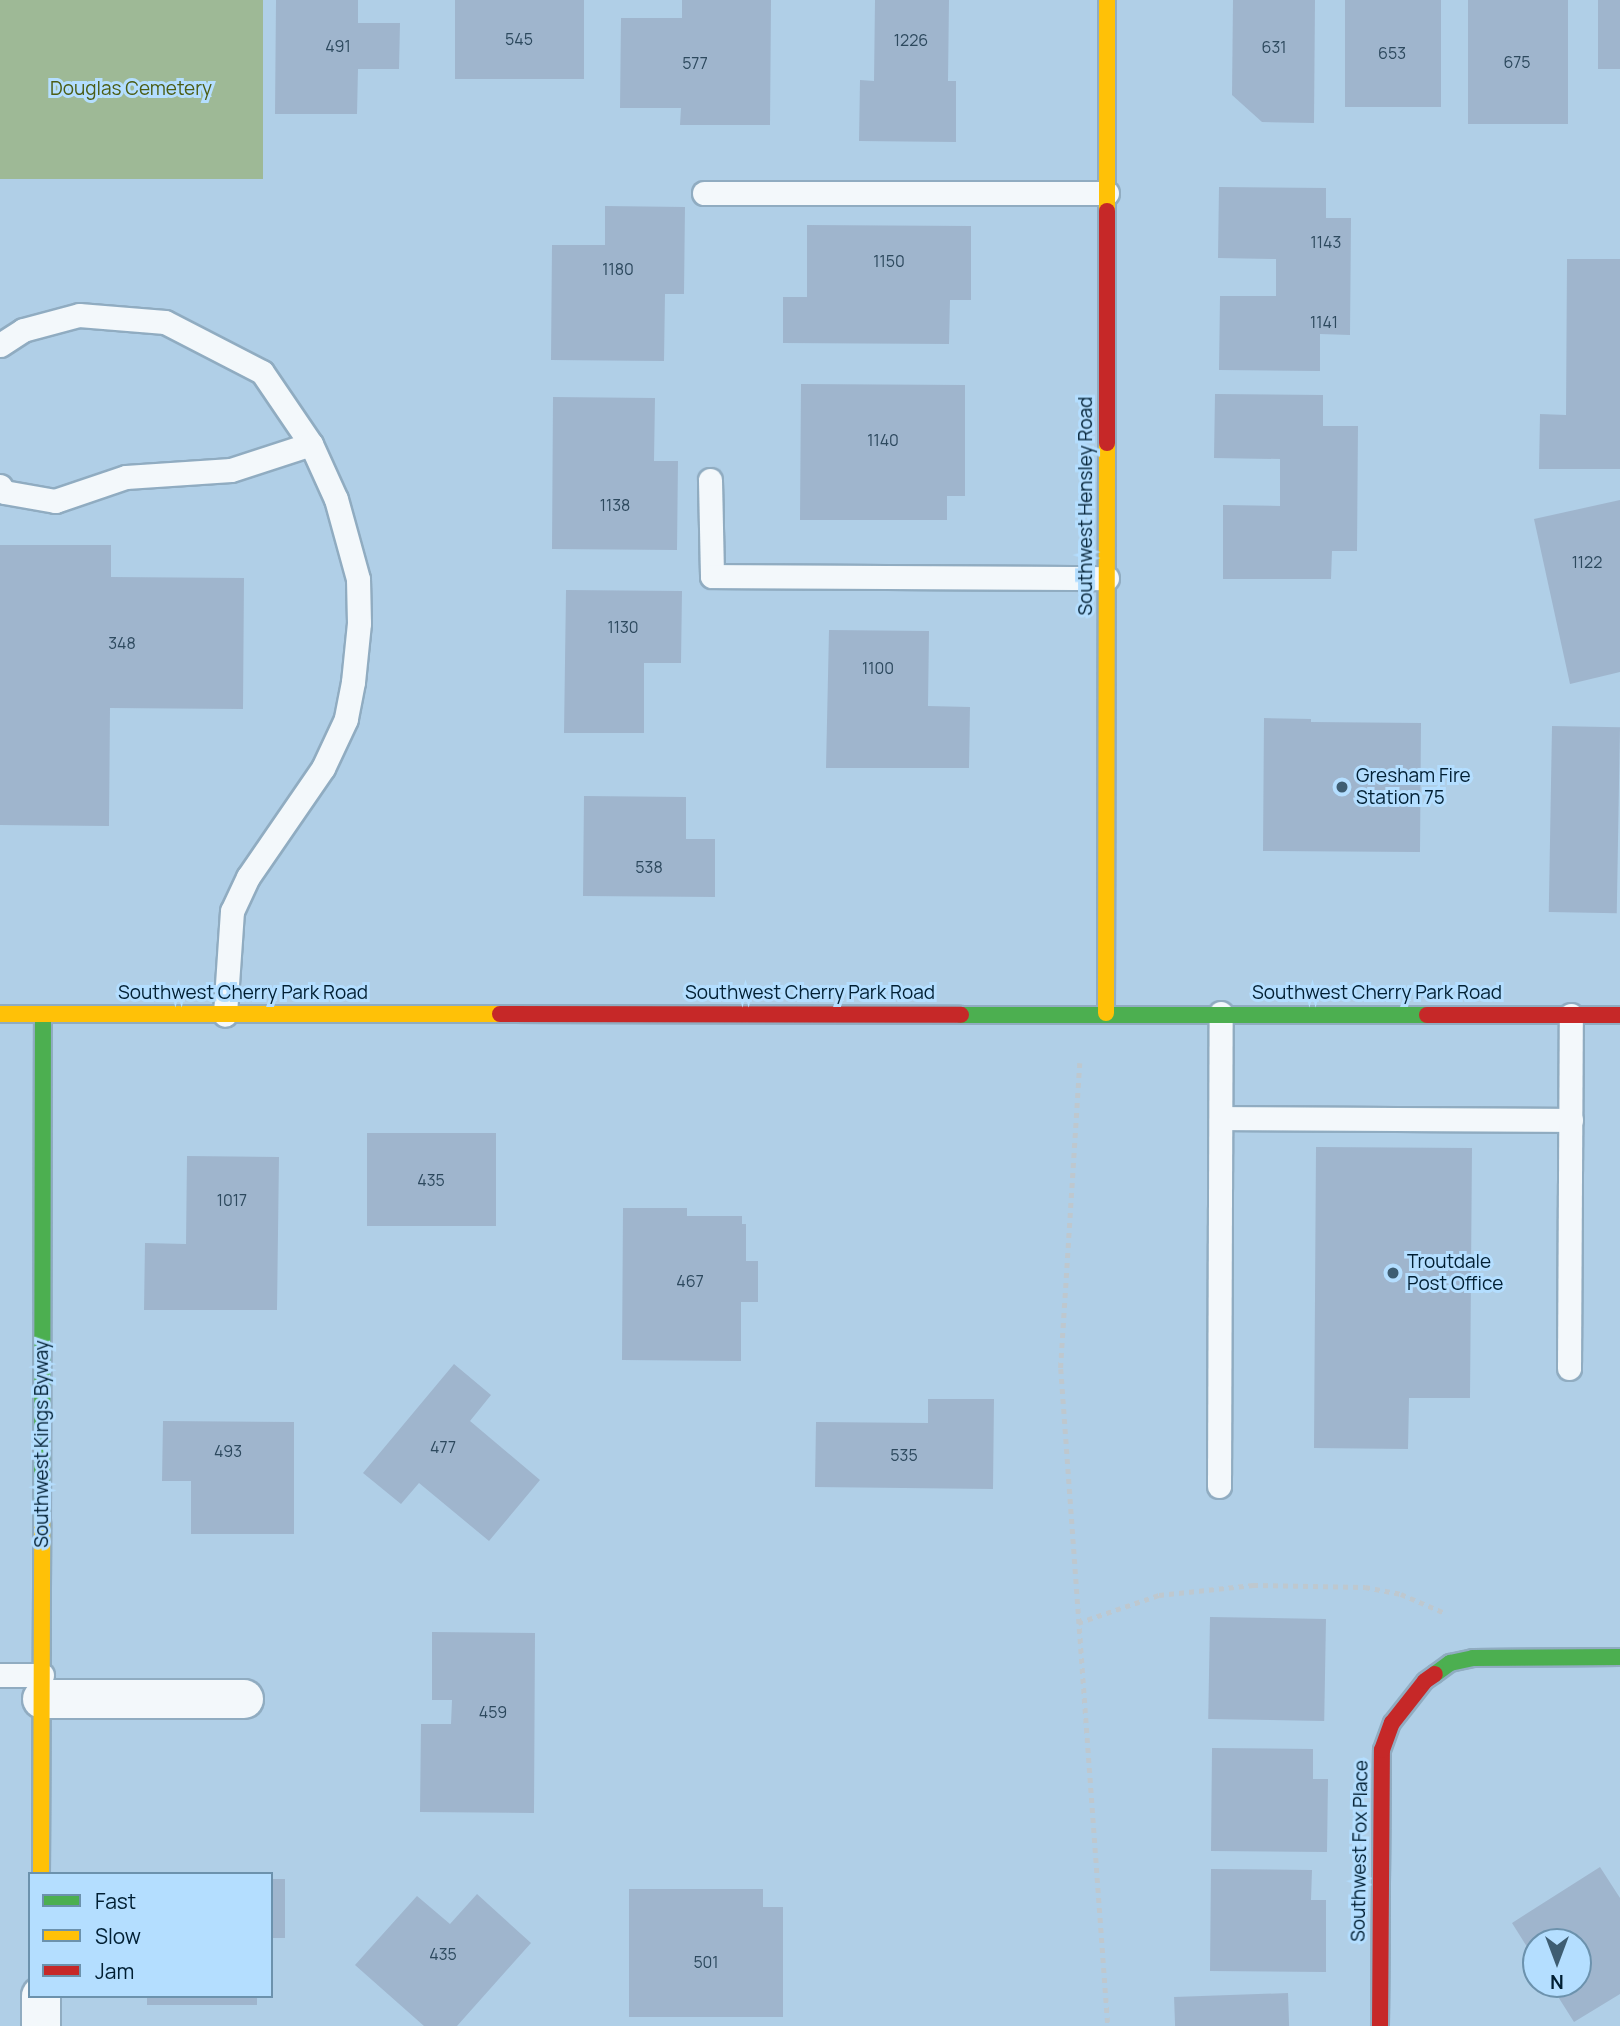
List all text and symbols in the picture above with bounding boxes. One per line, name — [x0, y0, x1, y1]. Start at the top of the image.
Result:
house number: 545 — [505, 29, 533, 49]
house number: 1226 — [894, 30, 928, 50]
house number: 491 — [325, 36, 351, 56]
house number: 631 — [1261, 37, 1287, 57]
house number: 653 — [1378, 43, 1406, 63]
house number: 675 — [1503, 52, 1531, 72]
house number: 577 — [682, 53, 708, 73]
park label: Douglas Cemetery — [50, 78, 212, 100]
house number: 1143 — [1311, 232, 1341, 252]
house number: 1150 — [873, 251, 905, 271]
house number: 1180 — [602, 259, 634, 279]
house number: 1141 — [1310, 312, 1338, 332]
street label: Southwest Hensley Road — [1075, 396, 1097, 616]
house number: 1140 — [867, 430, 899, 450]
house number: 1138 — [600, 495, 630, 515]
house number: 1122 — [1572, 552, 1602, 572]
house number: 1130 — [607, 617, 639, 637]
house number: 348 — [108, 633, 136, 653]
house number: 1100 — [862, 658, 894, 678]
place label: Gresham Fire Station 75 — [1356, 765, 1471, 809]
marker: Gresham Fire Station 75 — [1334, 779, 1350, 795]
house number: 538 — [635, 857, 663, 877]
street label: Southwest Cherry Park Road — [118, 982, 368, 1004]
street label: Southwest Cherry Park Road — [685, 982, 935, 1004]
street label: Southwest Cherry Park Road — [1252, 982, 1502, 1004]
house number: 435 — [417, 1170, 445, 1190]
house number: 1017 — [217, 1190, 247, 1210]
place label: Troutdale Post Office — [1407, 1251, 1503, 1295]
marker: Troutdale Post Office — [1385, 1265, 1401, 1281]
house number: 467 — [676, 1271, 704, 1291]
street label: Southwest Kings Byway — [31, 1340, 53, 1548]
house number: 477 — [430, 1437, 456, 1457]
house number: 493 — [214, 1441, 242, 1461]
house number: 535 — [890, 1445, 918, 1465]
house number: 459 — [479, 1702, 507, 1722]
street label: Southwest Fox Place — [1347, 1760, 1373, 1942]
legend — [28, 1872, 273, 1998]
text: Fast — [95, 1887, 136, 1915]
text: Slow — [95, 1922, 141, 1950]
north arrow — [1522, 1928, 1592, 1998]
house number: 435 — [429, 1944, 457, 1964]
house number: 501 — [693, 1952, 719, 1972]
text: Jam — [95, 1957, 134, 1985]
text: N — [1550, 1969, 1564, 1995]

